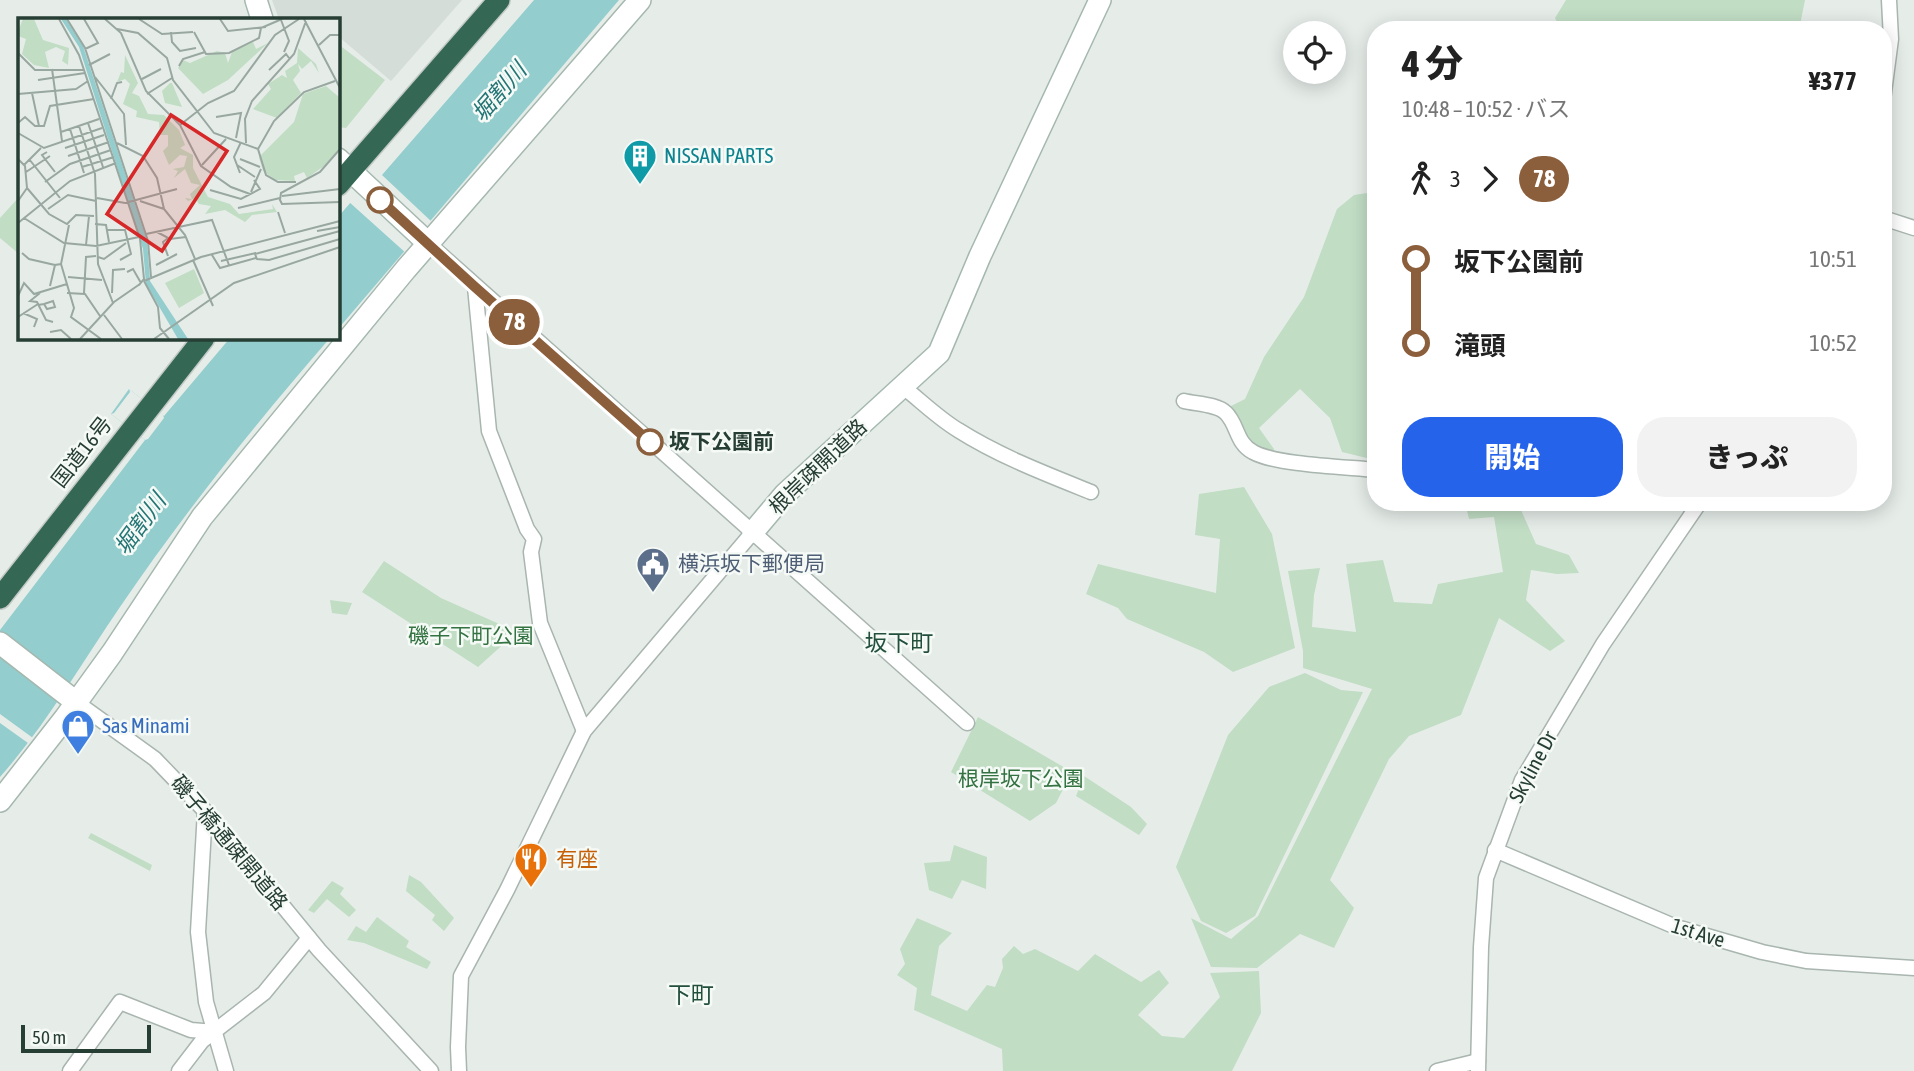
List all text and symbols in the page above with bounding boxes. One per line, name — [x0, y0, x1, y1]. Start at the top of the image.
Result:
inset map — [18, 18, 340, 340]
map controls — [1283, 21, 1346, 84]
button: locate — [1283, 21, 1346, 84]
text: 4 分 — [1402, 42, 1463, 85]
water label: 堀割川 — [467, 55, 533, 127]
text: ¥377 — [1809, 66, 1857, 96]
text: 10:48 – 10:52 · バス — [1402, 96, 1570, 122]
building icon: NISSAN PARTS — [621, 137, 659, 186]
place label: NISSAN PARTS — [664, 143, 773, 167]
icon: walk — [1402, 160, 1440, 198]
icon: forward — [1471, 160, 1509, 198]
text: 78 — [1533, 165, 1555, 192]
text: 3 — [1450, 166, 1461, 192]
unlabelled marker — [367, 187, 393, 213]
text: 10:51 — [1809, 246, 1857, 272]
text: 坂下公園前 — [1454, 247, 1584, 277]
line badge: 78 — [482, 299, 546, 345]
text: 78 — [503, 308, 525, 335]
text: 10:52 — [1809, 330, 1857, 356]
text: 滝頭 — [1454, 331, 1506, 361]
street label: 国道16号 — [46, 411, 116, 491]
street label: 根岸疎開道路 — [764, 414, 871, 519]
button: 開始 — [1402, 417, 1623, 497]
button: きっぷ — [1637, 417, 1857, 497]
marker: 坂下公園前 — [637, 429, 663, 455]
place label: 坂下公園前 — [669, 429, 774, 453]
water label: 堀割川 — [109, 486, 173, 560]
public building icon: 横浜坂下郵便局 — [634, 545, 672, 594]
place label: 横浜坂下郵便局 — [678, 551, 825, 575]
park label: 磯子下町公園 — [408, 623, 534, 647]
district label: 坂下町 — [865, 630, 934, 656]
shop icon: Sas Minami — [59, 707, 97, 756]
place label: Sas Minami — [102, 713, 190, 737]
street label: Skyline Dr — [1503, 726, 1561, 806]
park label: 根岸坂下公園 — [958, 766, 1084, 790]
street label: 磯子橋通疎開道路 — [167, 770, 293, 914]
restaurant icon: 有座 — [512, 840, 550, 889]
place label: 有座 — [556, 846, 598, 870]
street label: 1st Ave — [1669, 913, 1728, 951]
district label: 下町 — [668, 982, 714, 1008]
scale bar — [21, 1022, 150, 1054]
text: 50 m — [32, 1026, 66, 1048]

